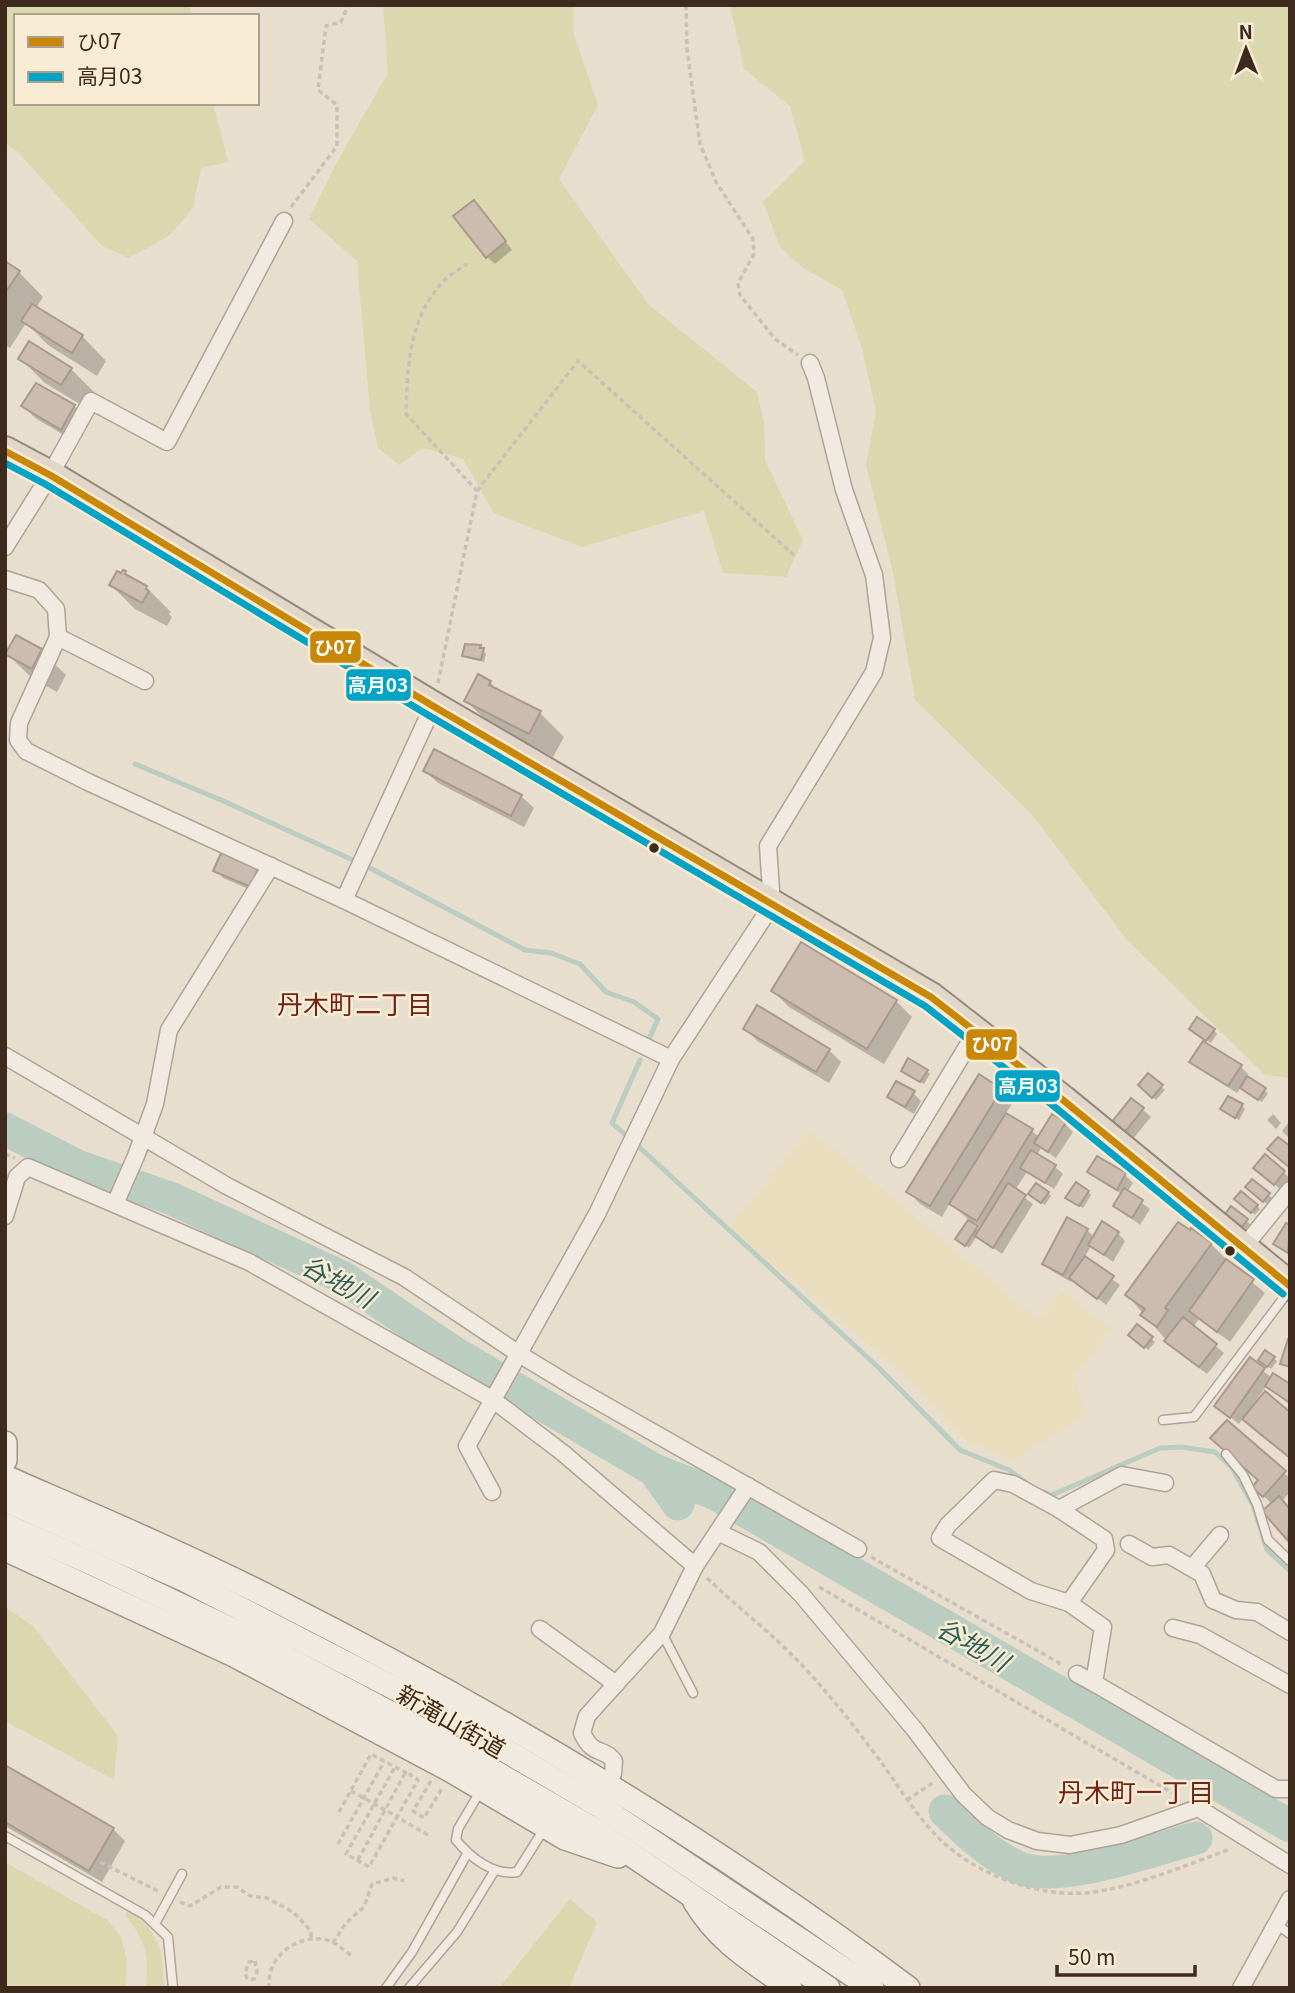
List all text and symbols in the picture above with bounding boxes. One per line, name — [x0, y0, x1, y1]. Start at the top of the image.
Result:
legend — [14, 14, 259, 105]
north arrow — [1211, 14, 1281, 84]
text: N — [1238, 17, 1253, 44]
text: ひ07 — [77, 25, 121, 55]
text: 高月03 — [77, 60, 142, 90]
line badge: ひ07 — [309, 630, 362, 664]
text: ひ07 — [314, 632, 356, 659]
line badge: 高月03 — [345, 668, 412, 702]
text: 高月03 — [348, 670, 408, 697]
unlabelled marker — [647, 841, 661, 855]
district label: 丹木町二丁目 — [277, 984, 433, 1021]
line badge: ひ07 — [965, 1028, 1018, 1061]
text: ひ07 — [971, 1029, 1013, 1056]
line badge: 高月03 — [994, 1069, 1061, 1103]
text: 高月03 — [998, 1071, 1058, 1098]
unlabelled marker — [1223, 1244, 1237, 1258]
water label: 谷地川 — [296, 1245, 385, 1317]
water label: 谷地川 — [931, 1607, 1020, 1680]
street label: 新滝山街道 — [391, 1675, 513, 1765]
district label: 丹木町一丁目 — [1058, 1772, 1214, 1809]
scale bar — [1057, 1934, 1195, 1978]
text: 50 m — [1068, 1941, 1115, 1971]

